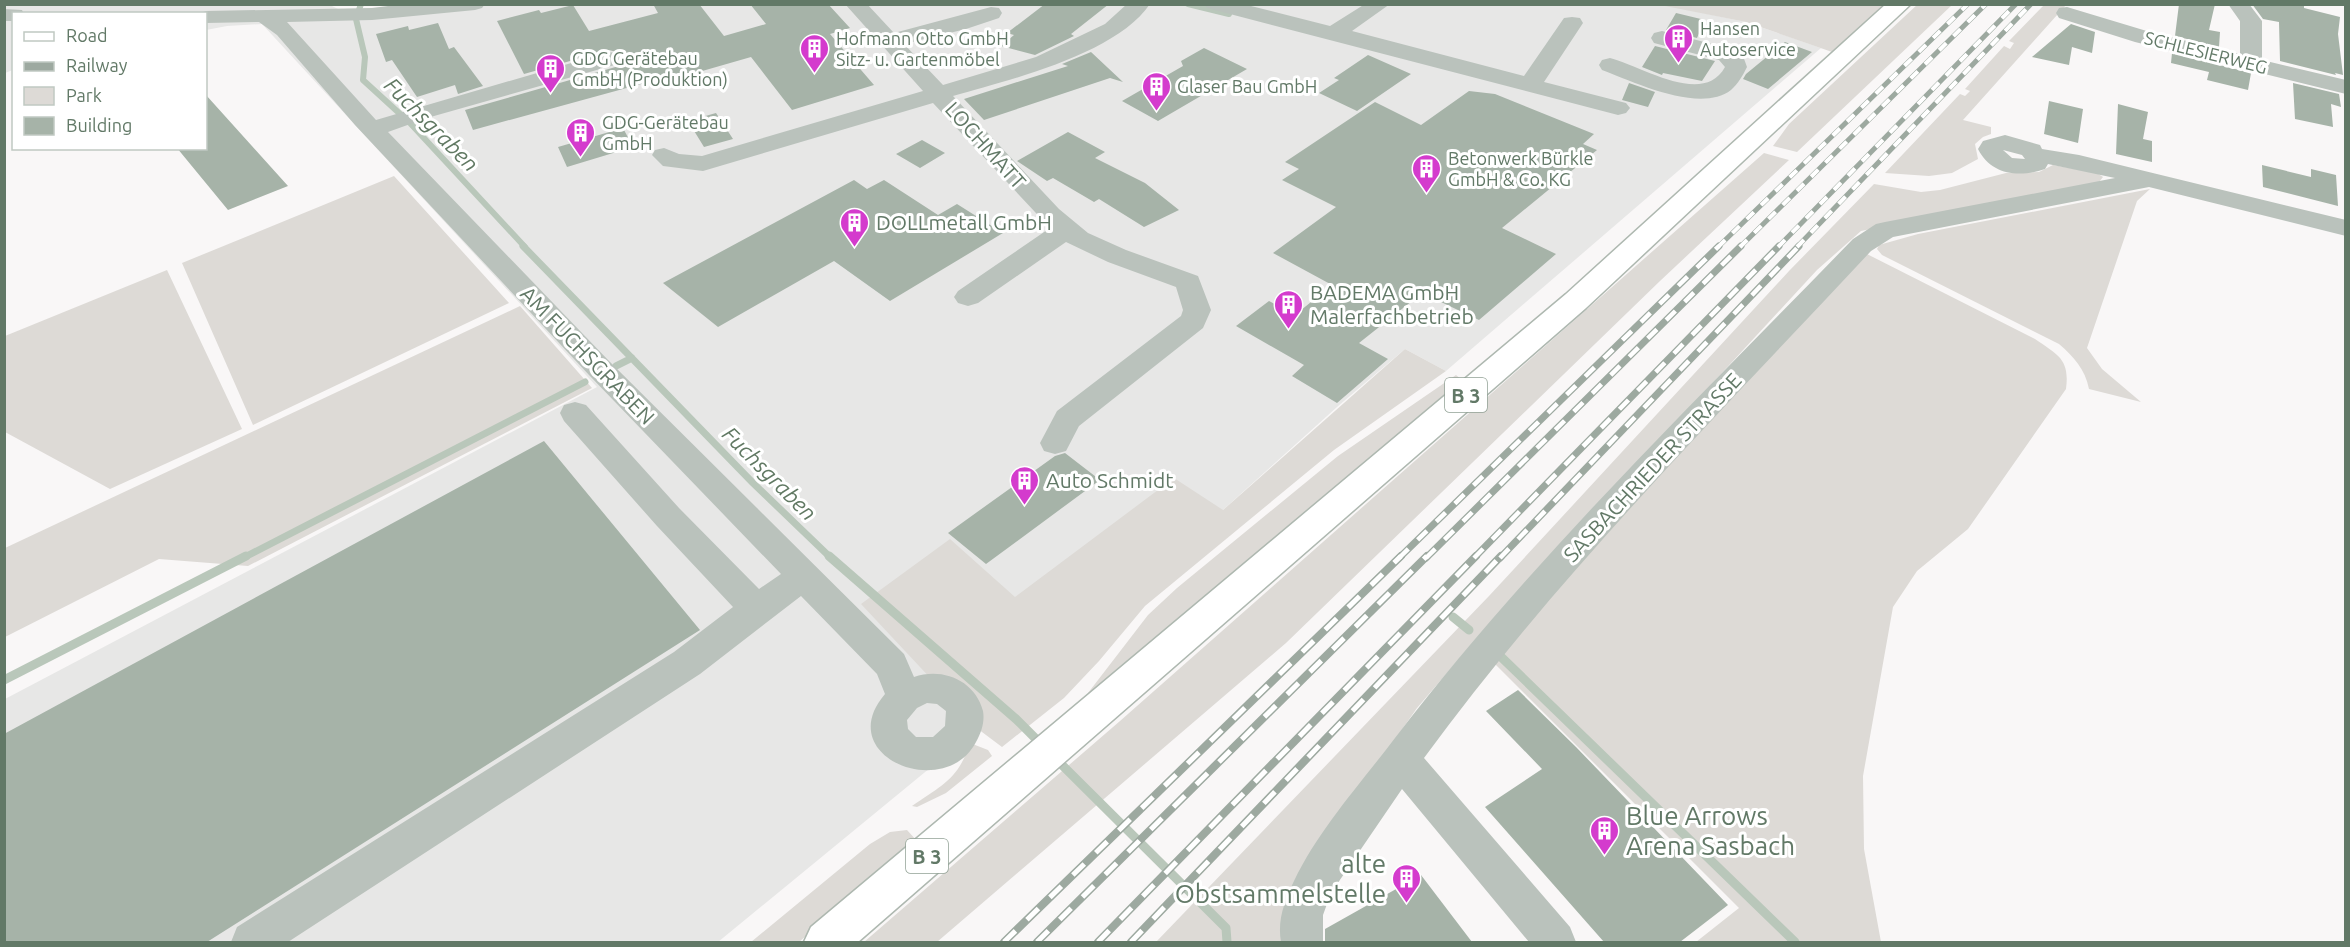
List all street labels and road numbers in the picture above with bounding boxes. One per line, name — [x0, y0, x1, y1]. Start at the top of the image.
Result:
street label: SCHLESIERWEG — [2142, 27, 2270, 77]
street label: LOCHMATT — [941, 97, 1031, 194]
street label: AM FUCHSGRABEN — [516, 281, 660, 429]
street label: SASBACHRIEDER STRASSE — [1558, 368, 1746, 566]
road number: B 3 — [1445, 378, 1487, 412]
road number: B 3 — [906, 839, 948, 873]

